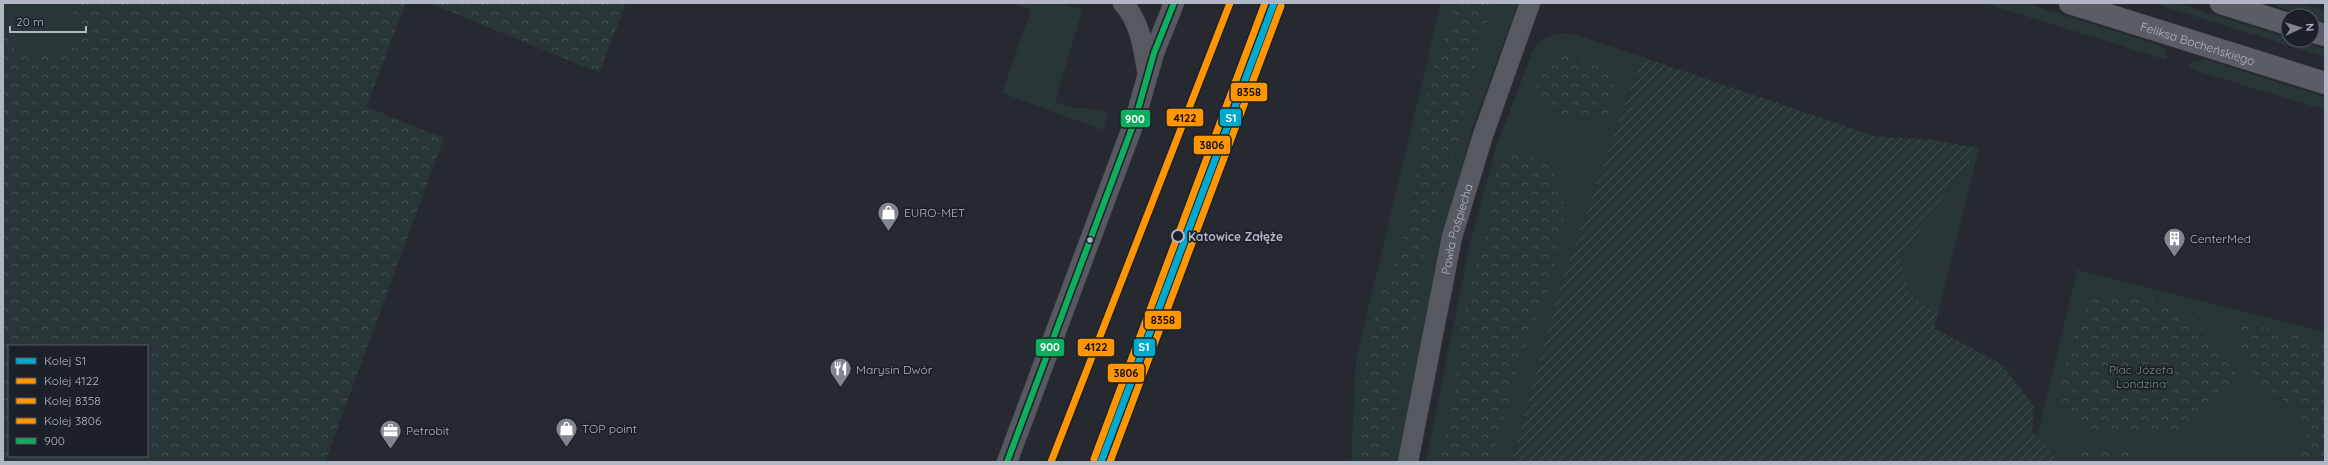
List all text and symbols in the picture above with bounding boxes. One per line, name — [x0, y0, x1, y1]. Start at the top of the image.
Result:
scale bar — [10, 8, 86, 34]
north arrow — [2280, 8, 2320, 48]
text: 20 m — [16, 14, 44, 29]
street label: Feliksa Bocheńskiego — [2139, 18, 2257, 68]
text: N — [2303, 23, 2317, 32]
line badge: 8358 — [1230, 82, 1268, 102]
text: 8358 — [1237, 85, 1261, 99]
line badge: 4122 — [1166, 108, 1204, 127]
line badge: S1 — [1219, 108, 1242, 127]
line badge: 900 — [1120, 109, 1151, 128]
text: 4122 — [1174, 111, 1196, 125]
text: S1 — [1226, 111, 1236, 125]
text: 900 — [1125, 112, 1145, 126]
line badge: 3806 — [1193, 135, 1231, 155]
text: 3806 — [1200, 138, 1224, 152]
street label: Pawła Pośpiecha — [1437, 182, 1475, 276]
shop icon: EURO-MET — [875, 199, 901, 232]
place label: EURO-MET — [904, 205, 965, 220]
building icon: CenterMed — [2161, 225, 2187, 258]
marker: Katowice Załęże — [1171, 229, 1185, 243]
place label: Katowice Załęże — [1188, 229, 1283, 244]
place label: CenterMed — [2190, 231, 2251, 246]
unlabelled marker — [1085, 235, 1095, 245]
line badge: 8358 — [1144, 310, 1182, 330]
text: 8358 — [1151, 313, 1175, 327]
line badge: 900 — [1035, 338, 1065, 357]
line badge: 4122 — [1077, 338, 1115, 357]
line badge: S1 — [1133, 338, 1156, 357]
text: 900 — [1040, 340, 1060, 354]
text: 4122 — [1085, 340, 1107, 354]
text: S1 — [1139, 340, 1149, 354]
legend — [8, 345, 148, 457]
text: Kolej S1 — [44, 353, 86, 368]
restaurant icon: Marysin Dwór — [827, 356, 853, 389]
place label: Marysin Dwór — [856, 362, 933, 377]
park label: Plac Józefa Londzina — [2109, 362, 2173, 391]
line badge: 3806 — [1107, 363, 1145, 383]
text: 3806 — [1114, 366, 1138, 380]
text: Kolej 4122 — [44, 373, 99, 388]
text: Kolej 8358 — [44, 393, 101, 408]
text: Kolej 3806 — [44, 413, 102, 428]
shop icon: TOP point — [553, 415, 579, 448]
office icon: Petrobit — [378, 417, 404, 450]
place label: TOP point — [582, 421, 637, 436]
place label: Petrobit — [406, 423, 449, 438]
text: 900 — [44, 433, 65, 448]

